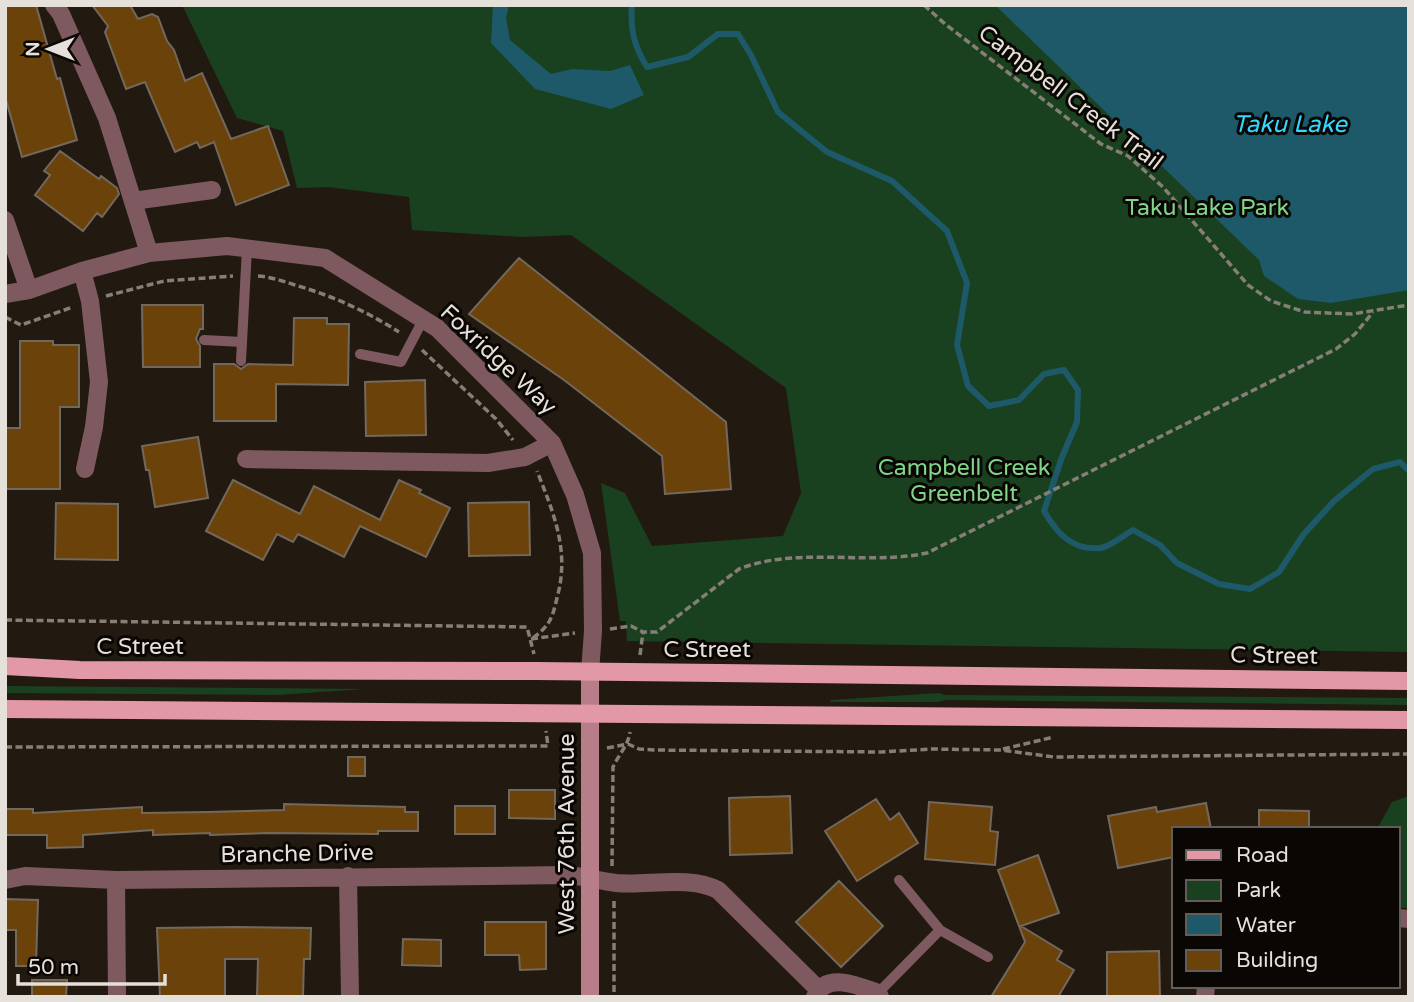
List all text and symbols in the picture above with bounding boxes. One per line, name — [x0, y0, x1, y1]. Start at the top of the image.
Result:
north arrow — [14, 14, 84, 84]
street label: Campbell Creek Trail — [972, 19, 1168, 176]
text: N — [22, 41, 44, 57]
water label: Taku Lake — [1233, 110, 1348, 139]
park label: Taku Lake Park — [1125, 194, 1289, 222]
street label: Foxridge Way — [434, 299, 562, 421]
park label: Campbell Creek Greenbelt — [878, 454, 1050, 508]
street label: C Street — [96, 633, 184, 661]
street label: C Street — [663, 636, 751, 664]
street label: C Street — [1230, 641, 1318, 671]
street label: West 76th Avenue — [553, 734, 581, 934]
legend — [1172, 827, 1400, 988]
street label: Branche Drive — [220, 839, 374, 869]
text: Road — [1236, 843, 1289, 868]
text: Park — [1236, 878, 1281, 903]
text: Water — [1236, 913, 1296, 938]
scale bar — [18, 942, 164, 986]
text: Building — [1236, 948, 1318, 973]
text: 50 m — [28, 955, 79, 980]

